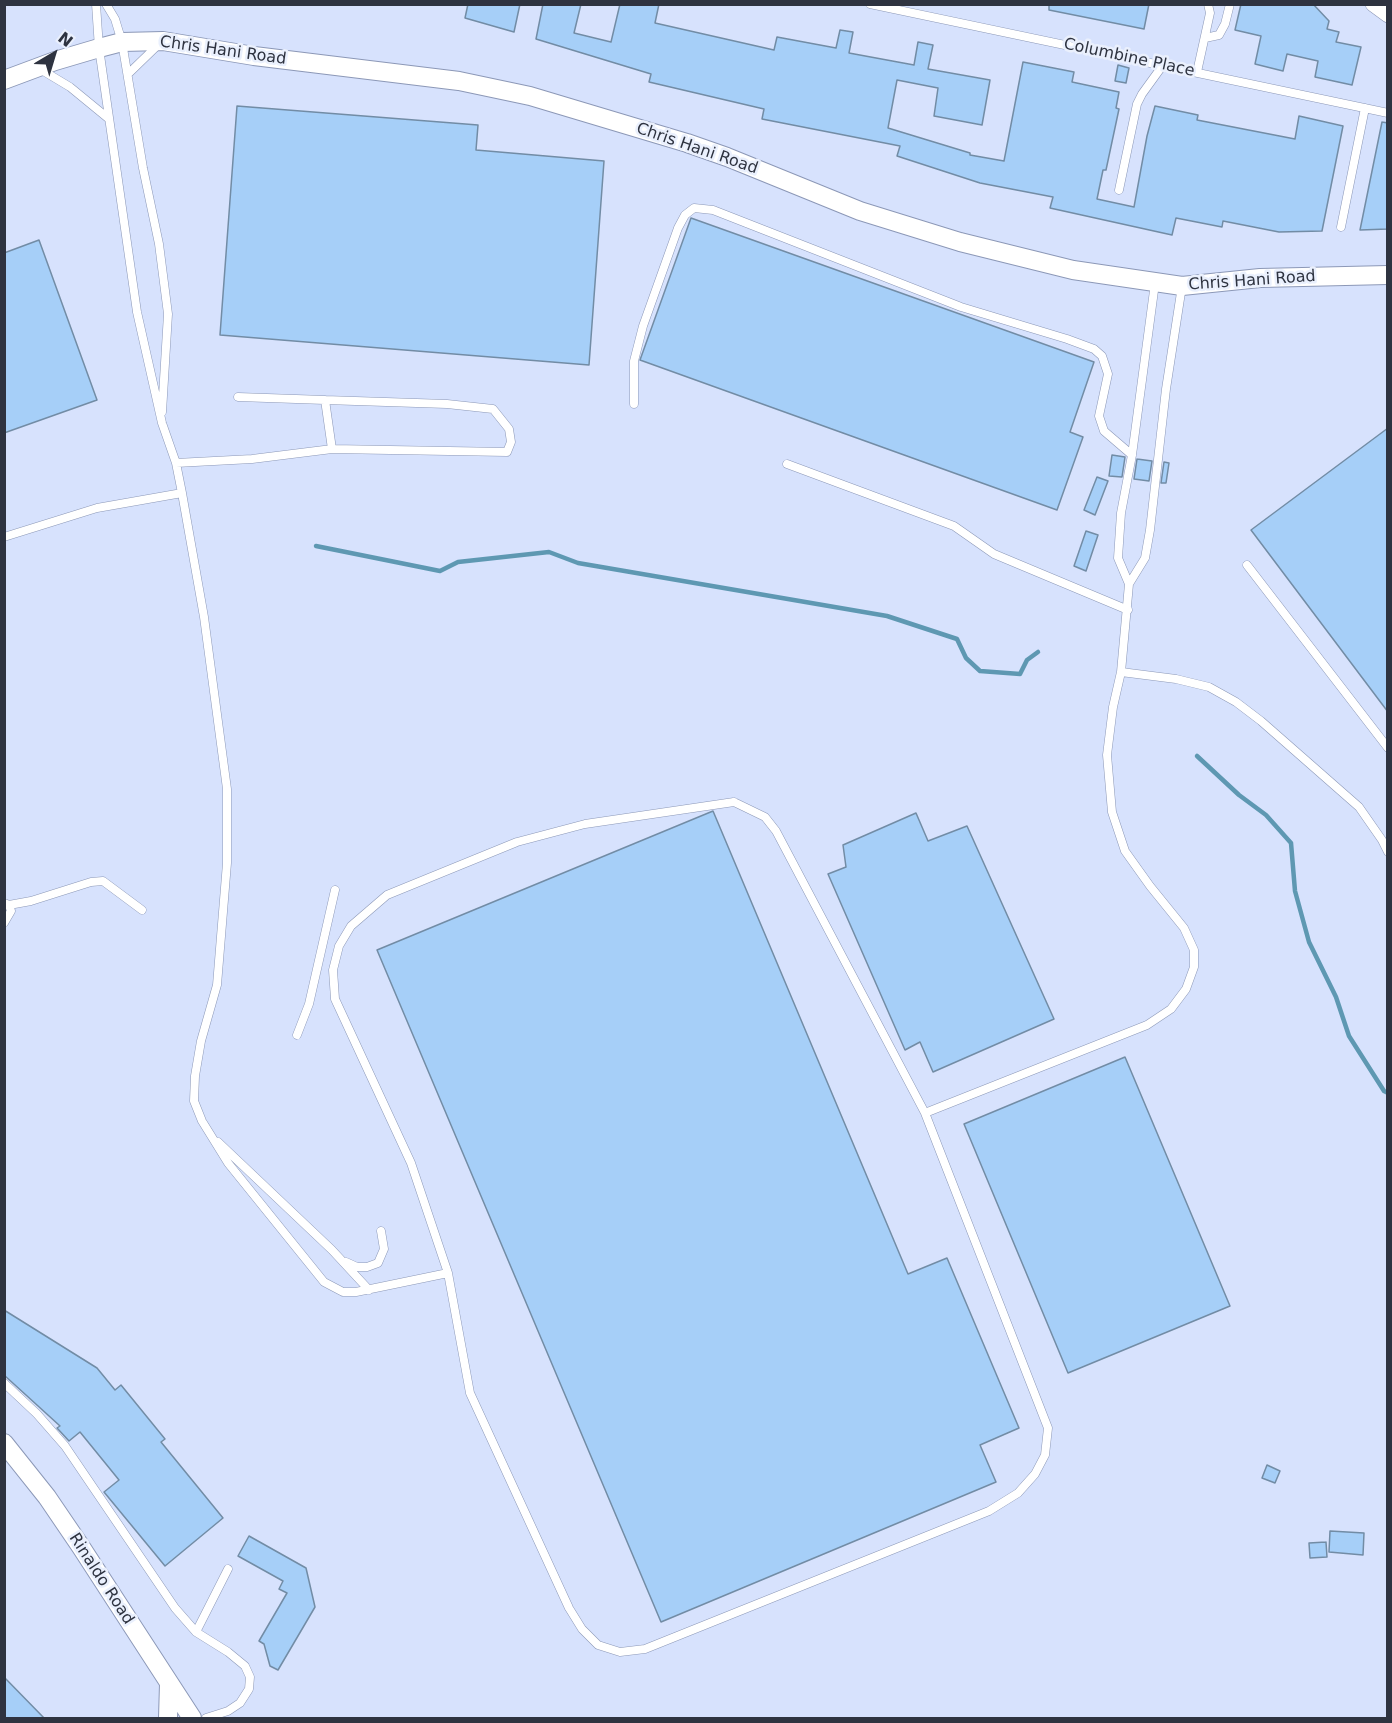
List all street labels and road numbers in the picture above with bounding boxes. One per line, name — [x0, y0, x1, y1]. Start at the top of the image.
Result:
street label: Chris Hani Road — [159, 33, 287, 69]
street label: Columbine Place — [1062, 35, 1196, 81]
street label: Chris Hani Road — [634, 119, 760, 179]
street label: Chris Hani Road — [1188, 267, 1316, 295]
street label: Rinaldo Road — [64, 1530, 138, 1628]

